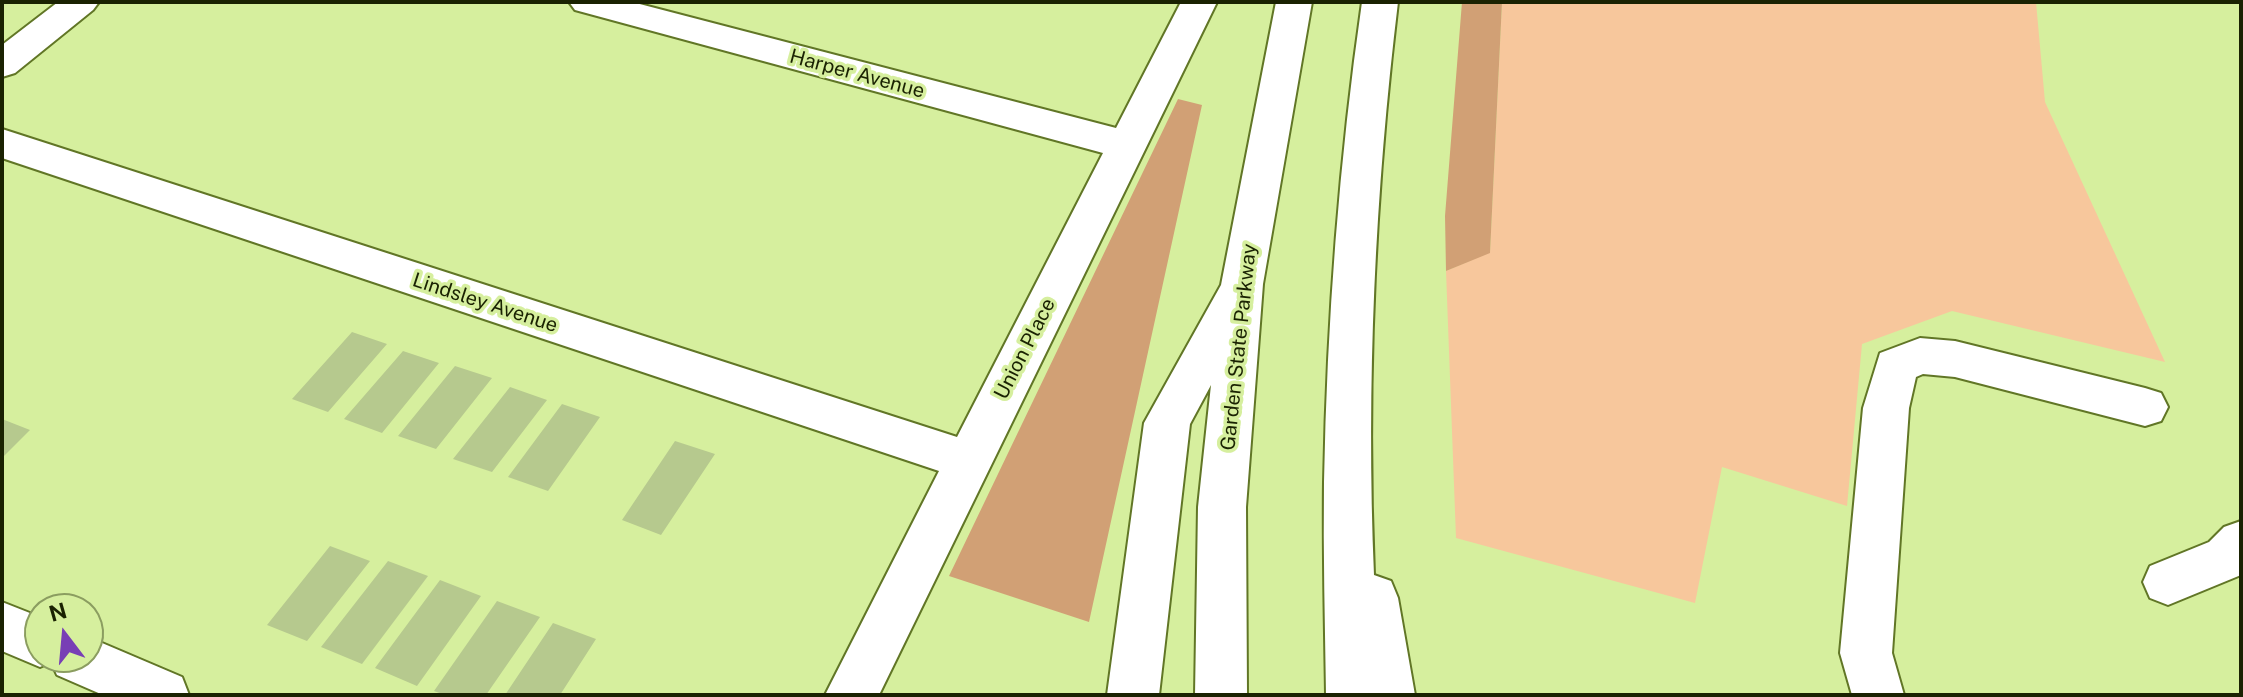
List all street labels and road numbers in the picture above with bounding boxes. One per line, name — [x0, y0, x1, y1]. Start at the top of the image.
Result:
street label: Harper Avenue — [787, 44, 927, 104]
street label: Garden State Parkway — [1216, 242, 1262, 452]
street label: Lindsley Avenue — [409, 268, 561, 338]
street label: Union Place — [989, 295, 1061, 403]

